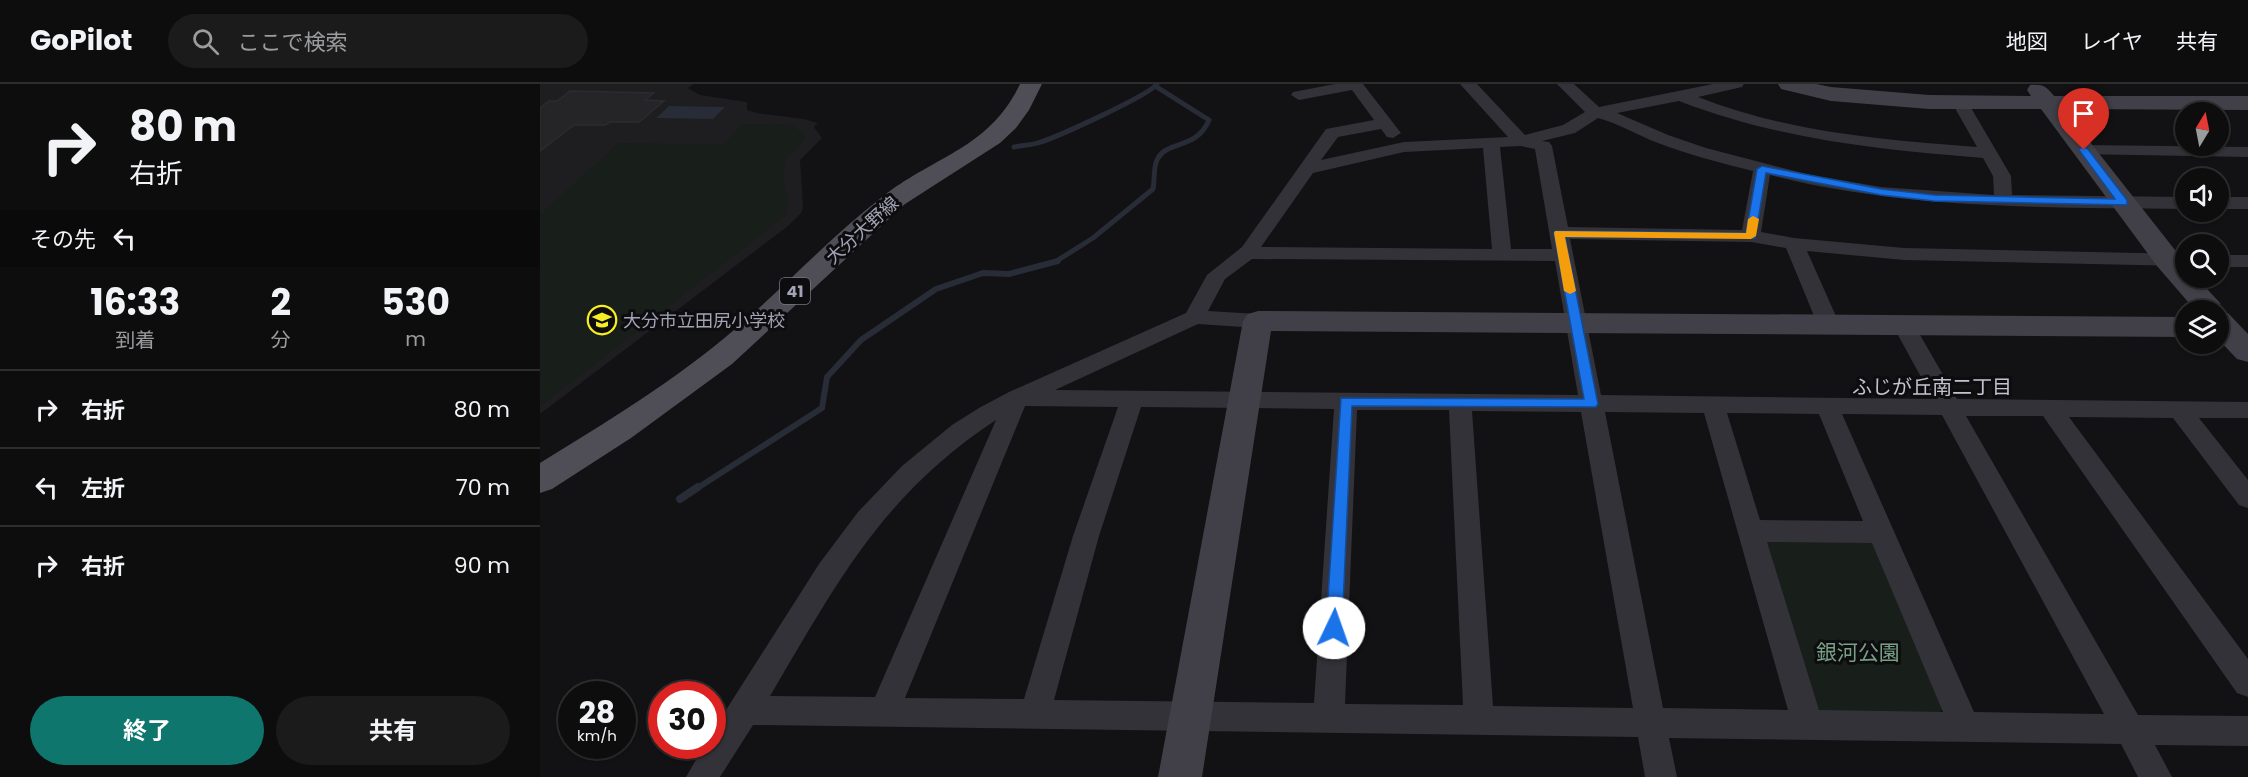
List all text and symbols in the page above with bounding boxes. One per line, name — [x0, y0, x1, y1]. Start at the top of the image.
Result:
search box — [168, 14, 588, 68]
text: GoPilot — [30, 21, 132, 60]
icon: search — [189, 25, 222, 58]
text: ここで検索 — [237, 27, 347, 58]
text: 地図 — [2006, 27, 2048, 56]
text: レイヤ — [2081, 27, 2143, 56]
text: 共有 — [2176, 27, 2218, 56]
pin — [2058, 88, 2109, 150]
text: 80 m — [129, 97, 237, 156]
icon: arrive — [2067, 97, 2100, 130]
north arrow — [2175, 102, 2229, 156]
map controls — [2175, 102, 2229, 354]
icon: right — [30, 108, 108, 186]
text: 右折 — [129, 155, 183, 192]
button: sound — [2175, 168, 2229, 222]
street label: 大分大野線 — [820, 191, 904, 269]
icon: left — [108, 222, 141, 255]
text: その先 — [30, 224, 96, 255]
button: search — [2175, 234, 2229, 288]
text: 16:33 — [90, 277, 180, 328]
text: 2 — [271, 277, 291, 328]
text: 530 — [381, 277, 450, 328]
road number: 41 — [780, 278, 810, 304]
button: layers — [2175, 300, 2229, 354]
school or university icon: 大分市立田尻小学校 — [586, 304, 618, 336]
place label: 大分市立田尻小学校 — [623, 308, 785, 333]
text: m — [405, 325, 426, 353]
text: 到着 — [115, 326, 155, 354]
text: 分 — [271, 326, 291, 354]
district label: ふじが丘南二丁目 — [1852, 373, 2012, 401]
icon: right — [30, 393, 63, 426]
text: 80 m — [454, 394, 510, 425]
text: 右折 — [81, 395, 125, 426]
icon: left — [30, 471, 63, 504]
text: 70 m — [456, 472, 510, 503]
text: 左折 — [81, 473, 125, 504]
icon: right — [30, 549, 63, 582]
text: 90 m — [454, 550, 510, 581]
text: 右折 — [81, 551, 125, 582]
position arrow — [1302, 596, 1366, 660]
park label: 銀河公園 — [1816, 638, 1900, 667]
speed limit sign: 30 — [648, 681, 726, 759]
text: 28 — [579, 691, 615, 734]
button: 終了 — [30, 696, 264, 765]
button: 共有 — [276, 696, 510, 765]
text: km/h — [577, 725, 617, 746]

